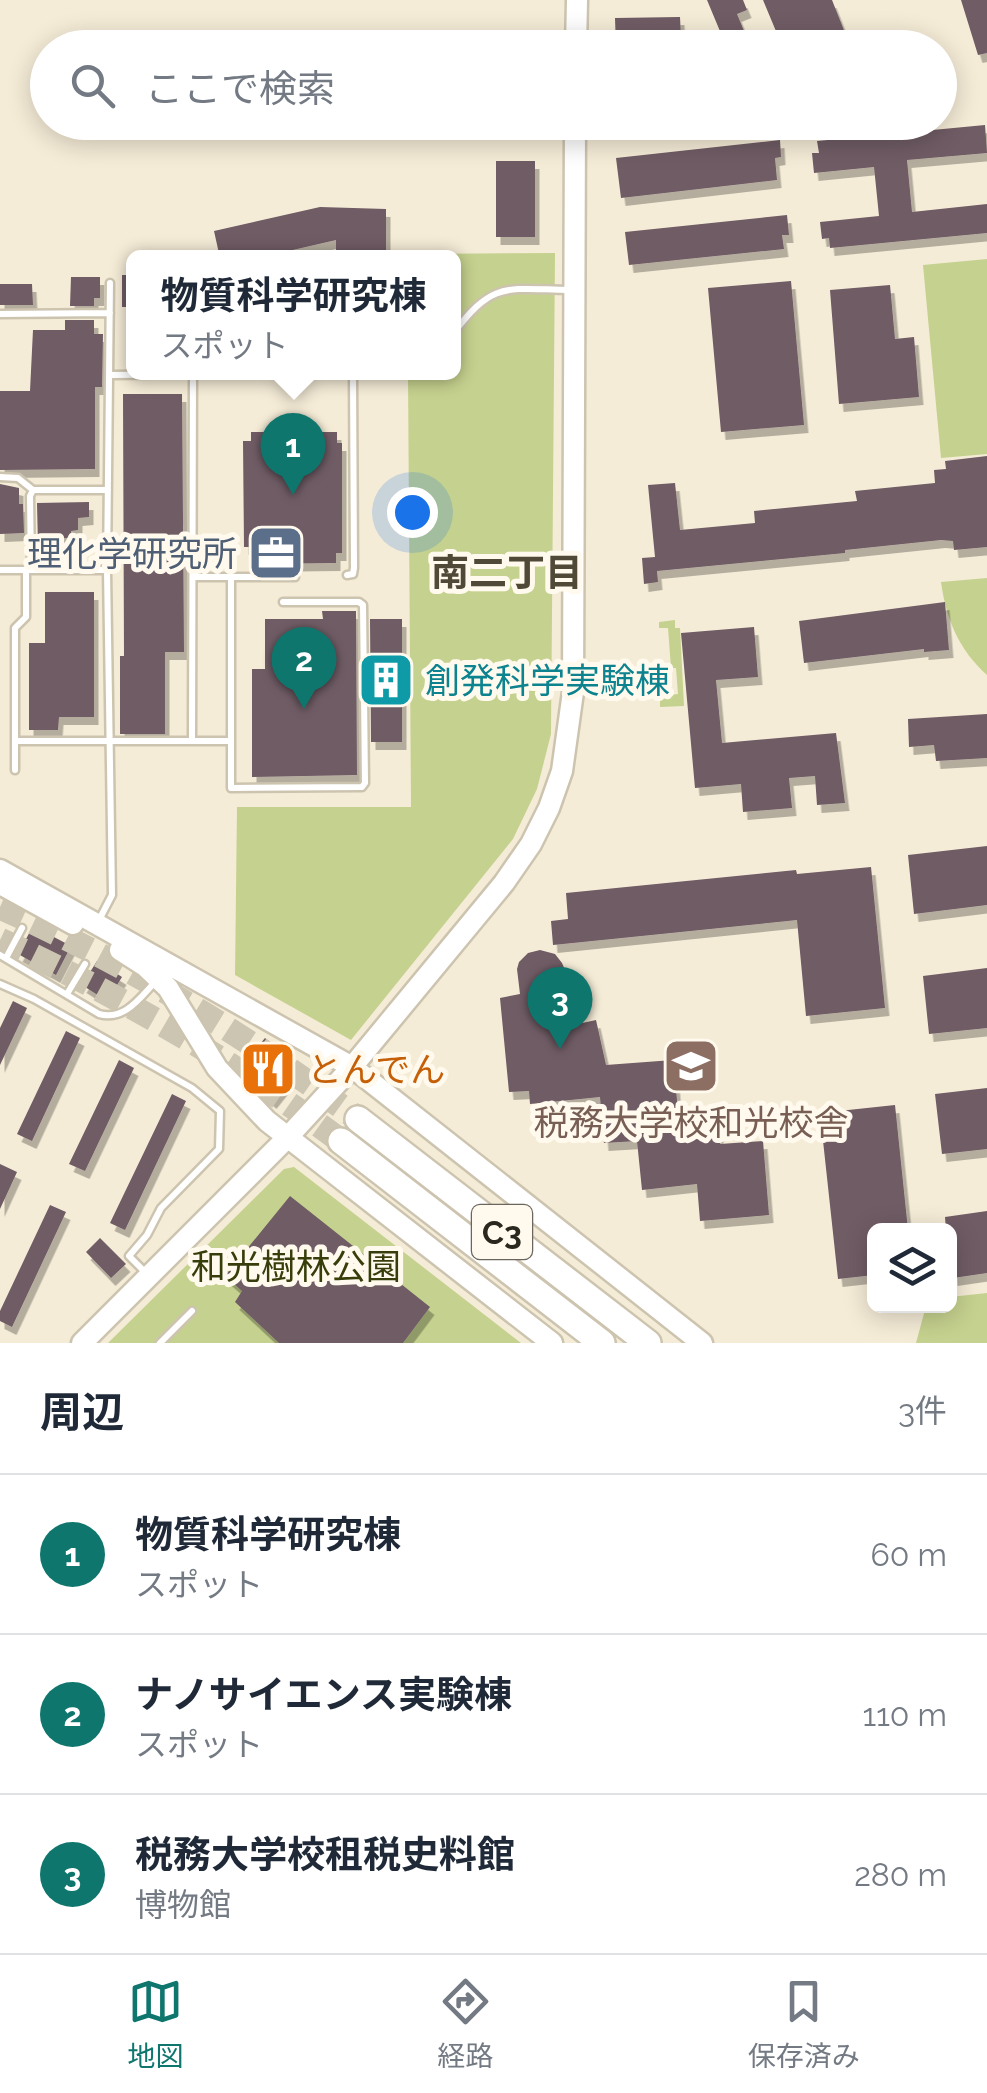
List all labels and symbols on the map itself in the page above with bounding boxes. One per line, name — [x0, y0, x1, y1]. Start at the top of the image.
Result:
pin: 1 — [260, 412, 326, 495]
your location — [387, 487, 438, 538]
office icon: 理化学研究所 — [246, 523, 306, 583]
place label: 理化学研究所 — [27, 533, 237, 574]
district label: 南二丁目 — [431, 550, 583, 595]
pin: 2 — [272, 626, 336, 709]
building icon: 創発科学実験棟 — [356, 650, 416, 710]
place label: 創発科学実験棟 — [425, 660, 670, 701]
pin: 3 — [528, 966, 592, 1049]
school or university icon: 税務大学校和光校舎 — [661, 1036, 721, 1096]
restaurant icon: とんでん — [238, 1039, 298, 1099]
place label: とんでん — [307, 1049, 445, 1090]
place label: 税務大学校和光校舎 — [533, 1102, 849, 1143]
road number: C3 — [472, 1205, 532, 1259]
park label: 和光樹林公園 — [191, 1246, 401, 1287]

